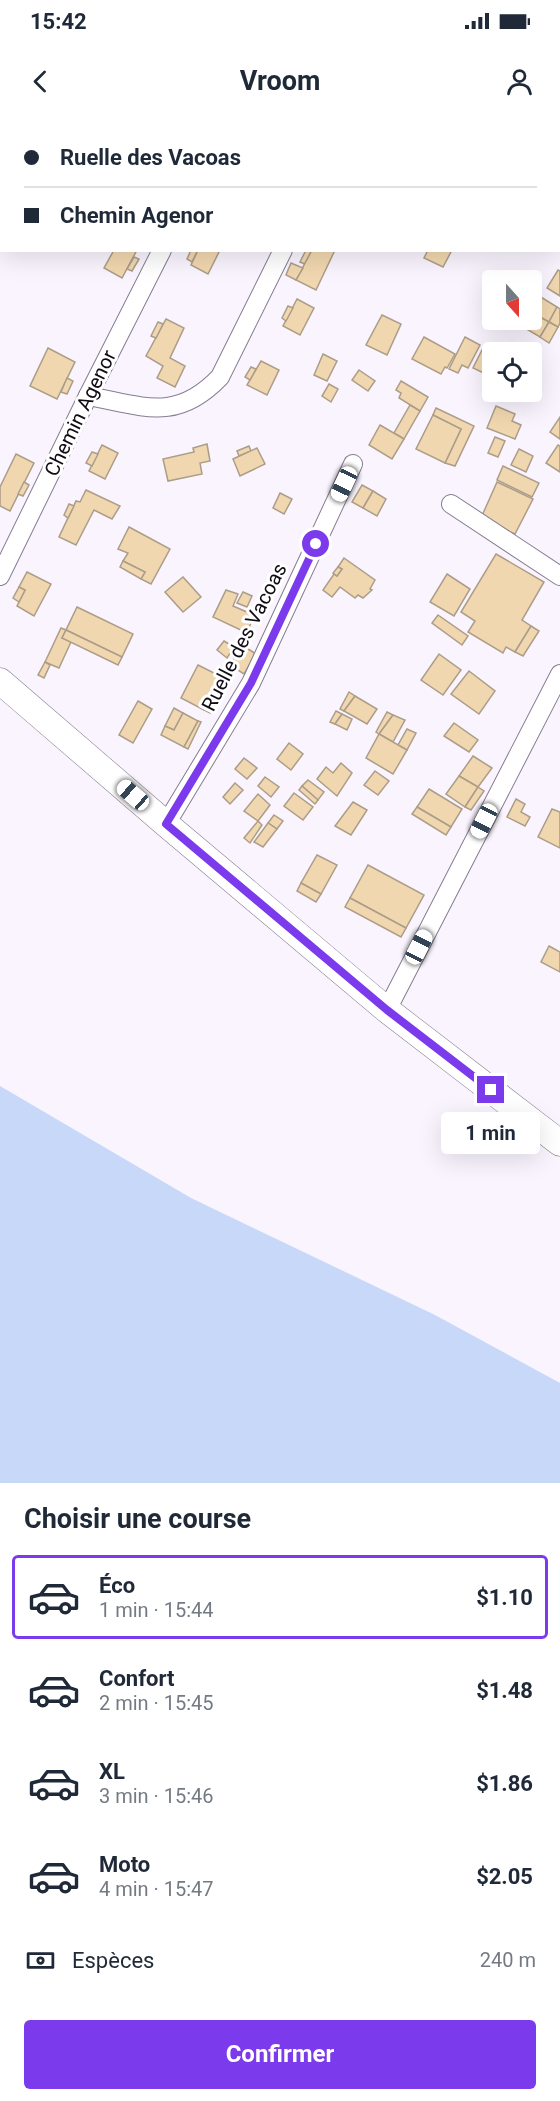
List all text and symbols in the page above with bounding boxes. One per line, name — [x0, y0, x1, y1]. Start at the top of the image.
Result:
text: 15:42 — [30, 9, 87, 34]
icon: back — [24, 65, 57, 98]
text: Vroom — [240, 65, 320, 97]
icon: person — [503, 65, 536, 98]
text: Ruelle des Vacoas — [60, 145, 241, 170]
text: Chemin Agenor — [60, 203, 213, 228]
north arrow — [482, 270, 542, 330]
map controls — [482, 270, 542, 402]
button: locate — [482, 342, 542, 402]
street label: Chemin Agenor — [39, 346, 121, 480]
car — [328, 464, 360, 504]
route start — [302, 530, 329, 557]
street label: Ruelle des Vacoas — [196, 559, 292, 715]
car — [114, 776, 152, 814]
car — [468, 801, 500, 841]
car — [403, 927, 435, 967]
route end — [477, 1076, 504, 1103]
callout: 1 min — [442, 1111, 540, 1153]
text: 1 min — [465, 1121, 516, 1145]
text: Choisir une course — [24, 1503, 251, 1535]
icon: car — [27, 1570, 81, 1624]
text: Éco — [99, 1573, 135, 1598]
text: $1.10 — [476, 1585, 533, 1610]
text: 1 min · 15:44 — [99, 1598, 214, 1622]
icon: car — [27, 1663, 81, 1717]
text: Confort — [99, 1666, 174, 1691]
text: $1.48 — [476, 1678, 533, 1703]
text: 2 min · 15:45 — [99, 1691, 214, 1715]
icon: car — [27, 1756, 81, 1810]
text: XL — [99, 1759, 125, 1784]
text: $1.86 — [476, 1771, 533, 1796]
text: 3 min · 15:46 — [99, 1784, 214, 1808]
icon: car — [27, 1849, 81, 1903]
text: Moto — [99, 1852, 150, 1877]
text: $2.05 — [476, 1864, 533, 1889]
text: 4 min · 15:47 — [99, 1877, 214, 1901]
icon: cash — [24, 1944, 57, 1977]
text: Espèces — [72, 1948, 154, 1973]
text: 240 m — [480, 1948, 536, 1972]
button: Confirmer — [24, 2020, 536, 2089]

